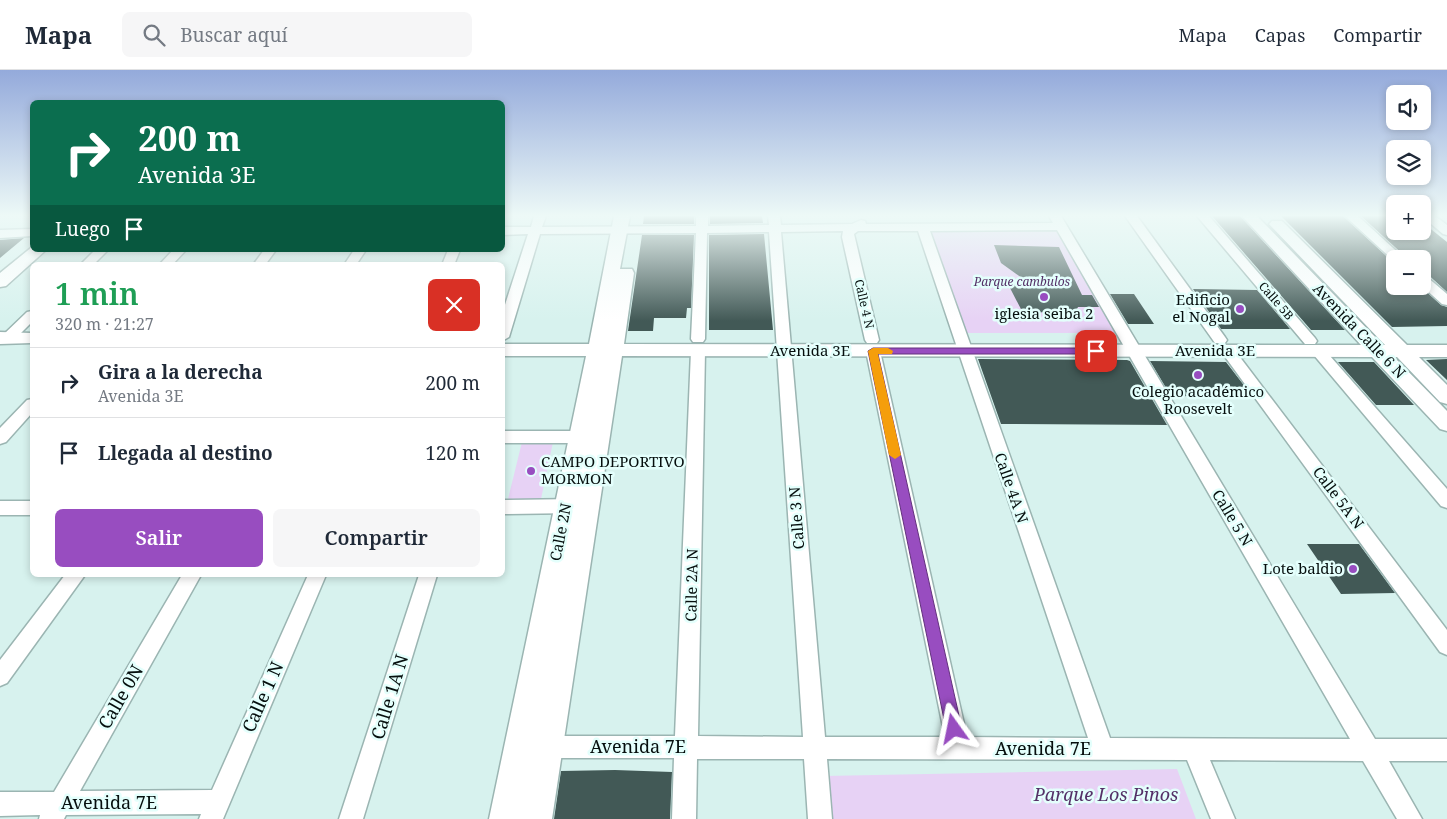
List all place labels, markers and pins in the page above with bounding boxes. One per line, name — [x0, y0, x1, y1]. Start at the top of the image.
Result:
place label: Edificio el Nogal — [1172, 289, 1230, 326]
marker: iglesia seiba 2 — [1038, 291, 1050, 303]
place label: iglesia seiba 2 — [995, 303, 1094, 323]
marker: Edificio el Nogal — [1234, 303, 1246, 315]
pin — [1075, 330, 1117, 372]
marker: Colegio académico Roosevelt — [1192, 369, 1204, 381]
place label: Colegio académico Roosevelt — [1132, 381, 1264, 418]
place label: CAMPO DEPORTIVO MORMON — [541, 451, 685, 488]
marker: CAMPO DEPORTIVO MORMON — [525, 465, 537, 477]
place label: Lote baldio — [1263, 558, 1343, 578]
marker: Lote baldio — [1347, 563, 1359, 575]

